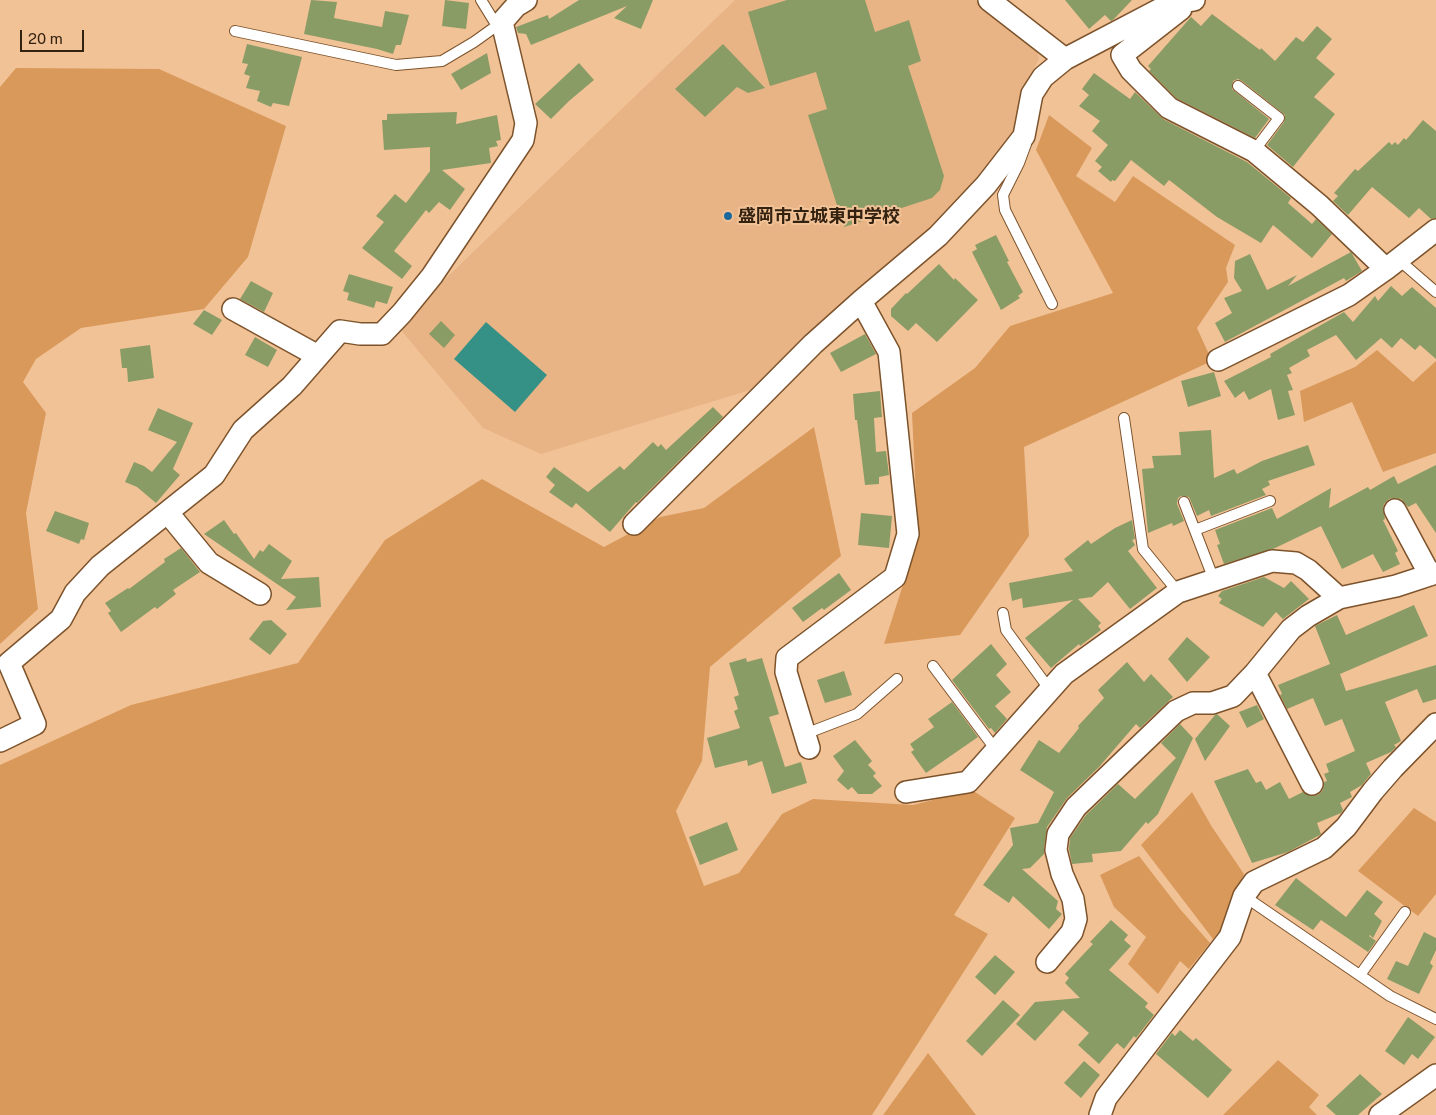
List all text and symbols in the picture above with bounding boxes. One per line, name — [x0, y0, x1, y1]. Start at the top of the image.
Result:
scale bar — [22, 20, 86, 52]
text: 20 m — [28, 30, 63, 47]
place label: 盛岡市立城東中学校 — [738, 205, 900, 227]
marker: 盛岡市立城東中学校 — [722, 210, 734, 222]

